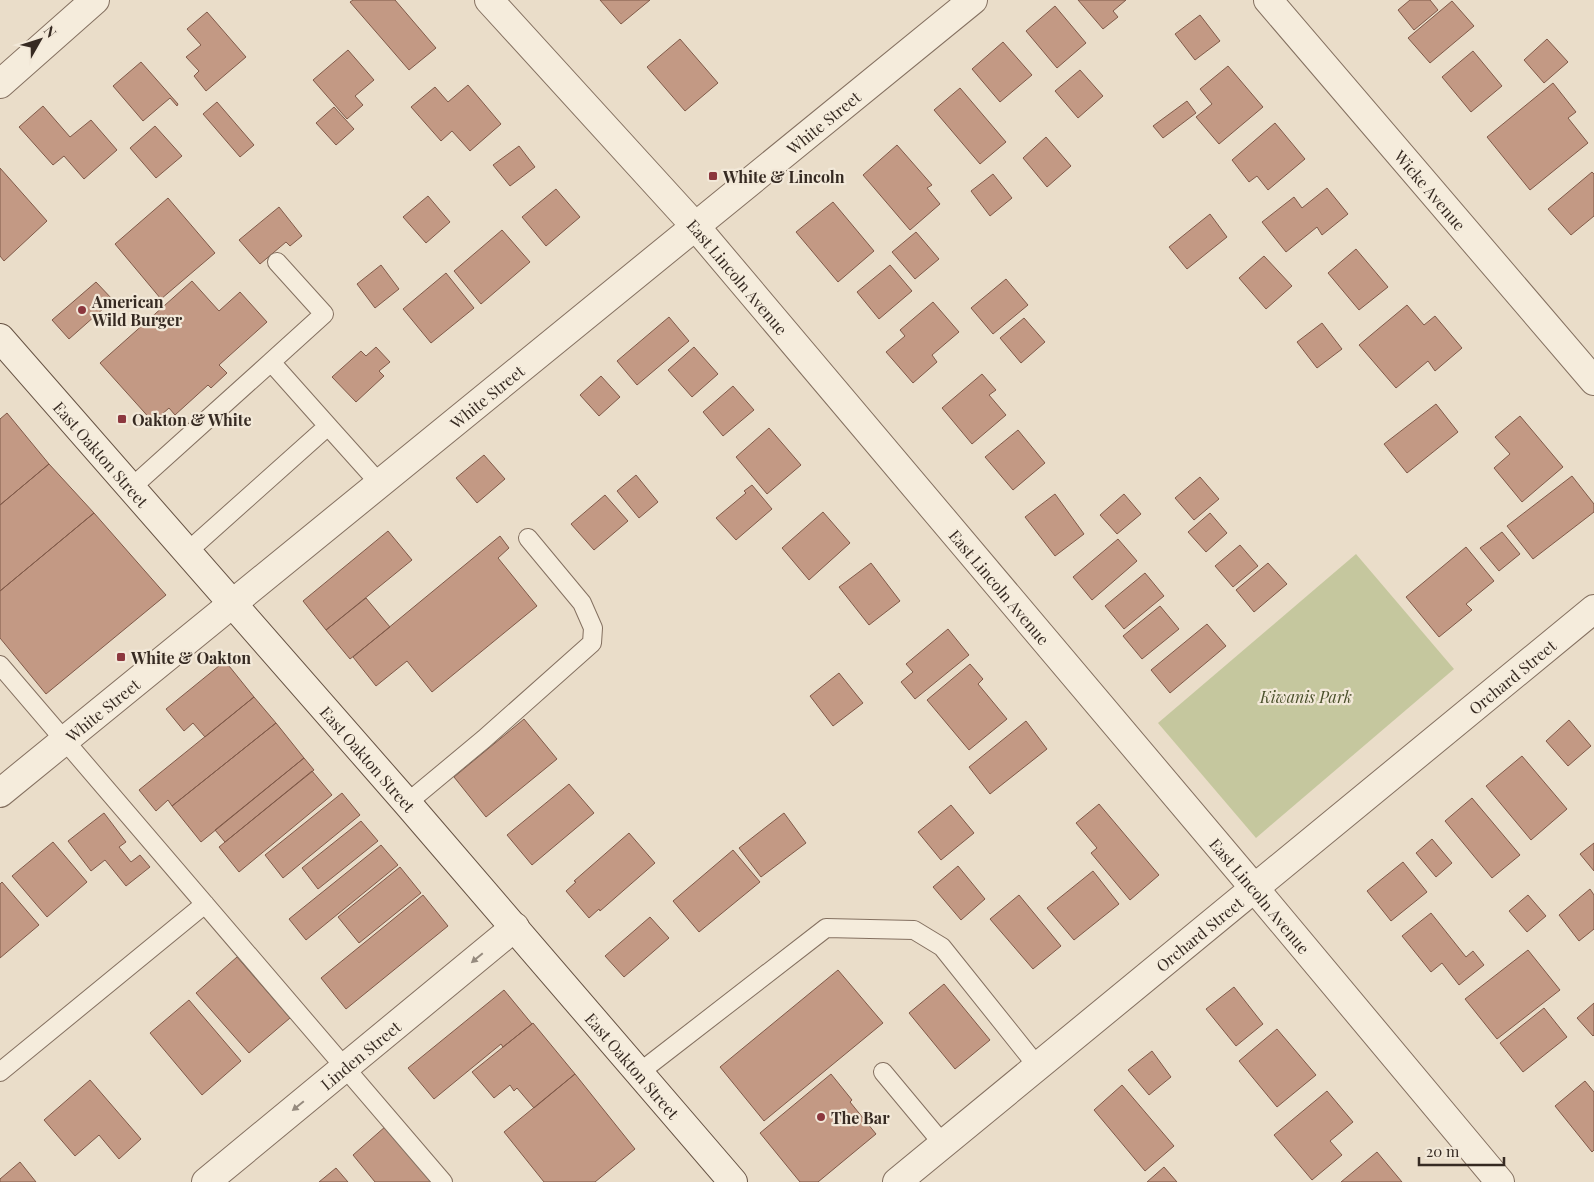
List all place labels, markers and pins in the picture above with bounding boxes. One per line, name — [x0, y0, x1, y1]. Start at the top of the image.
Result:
place label: White & Lincoln — [722, 166, 845, 187]
marker: White & Lincoln — [707, 170, 719, 182]
place label: American Wild Burger — [91, 291, 183, 330]
marker: American Wild Burger — [76, 304, 88, 316]
place label: Oakton & White — [132, 409, 252, 430]
marker: Oakton & White — [116, 413, 128, 425]
place label: White & Oakton — [130, 647, 251, 668]
marker: White & Oakton — [115, 651, 127, 663]
place label: The Bar — [831, 1107, 890, 1128]
marker: The Bar — [815, 1111, 827, 1123]

